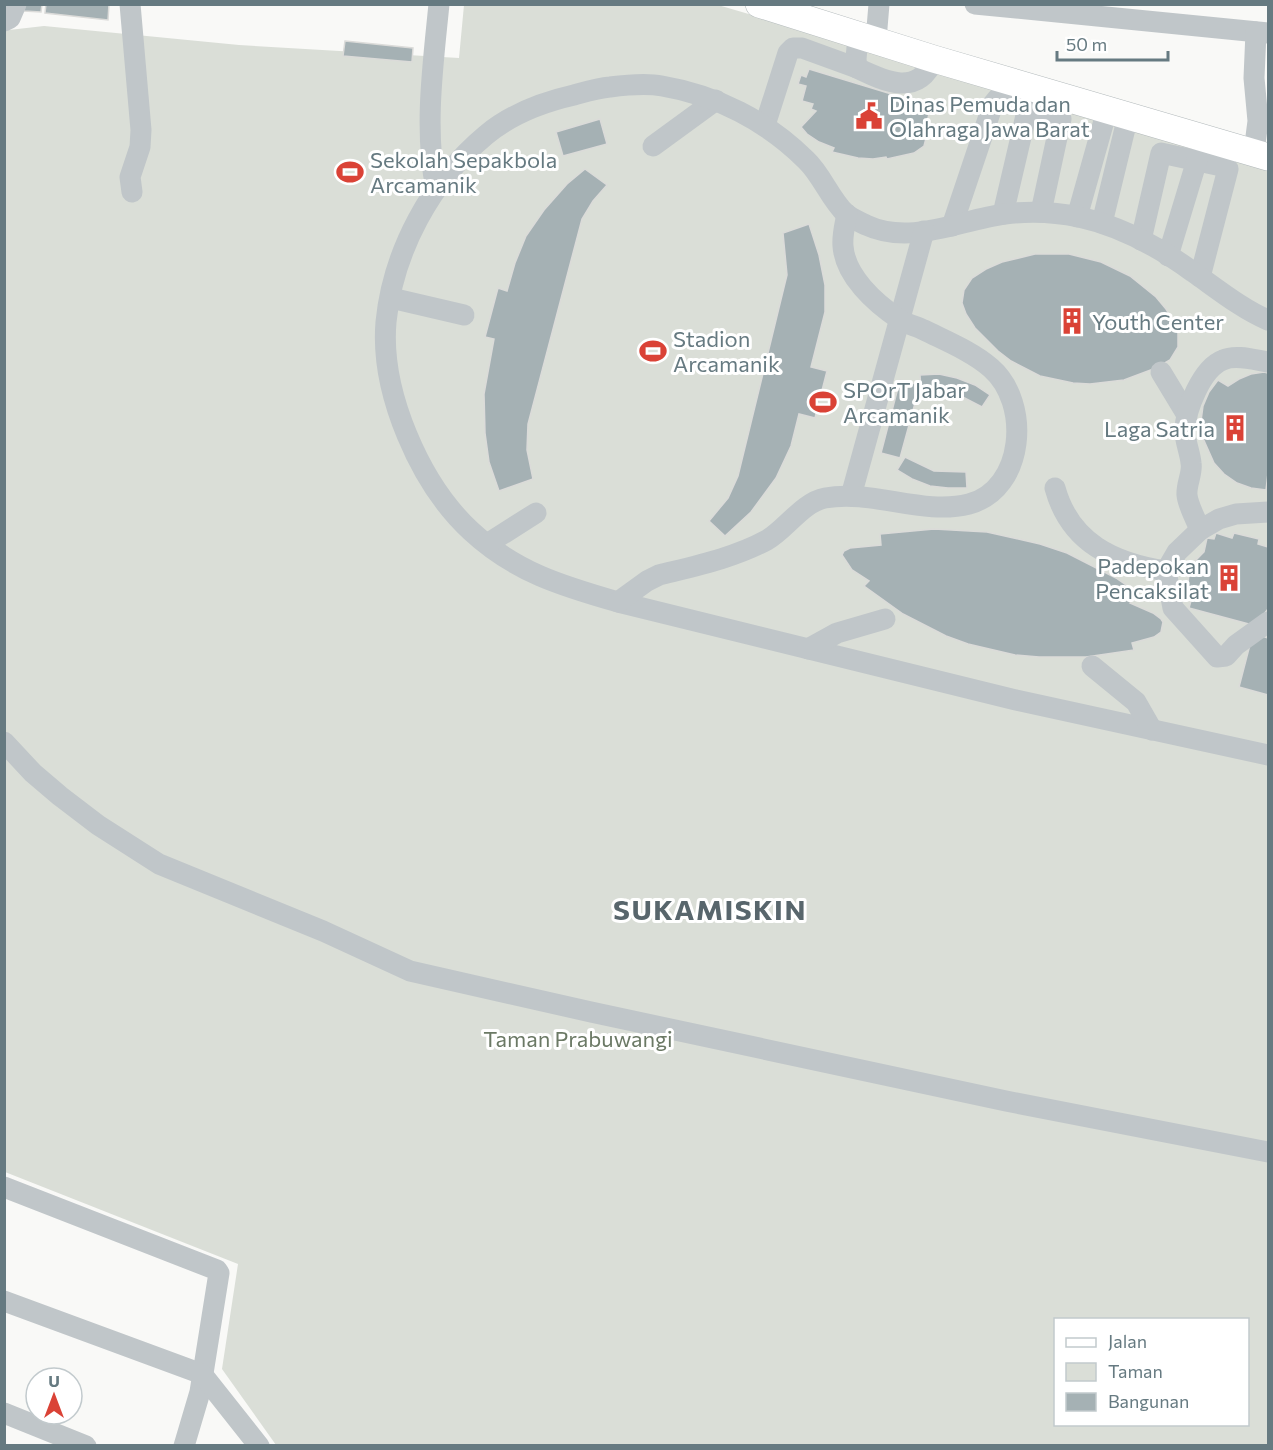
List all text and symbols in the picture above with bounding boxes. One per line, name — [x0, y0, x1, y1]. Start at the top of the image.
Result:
scale bar — [1057, 24, 1168, 62]
text: 50 m — [1066, 33, 1107, 55]
place label: Dinas Pemuda dan Olahraga Jawa Barat — [889, 90, 1090, 142]
public building icon: Dinas Pemuda dan Olahraga Jawa Barat — [854, 101, 884, 131]
place label: Sekolah Sepakbola Arcamanik — [370, 146, 557, 198]
sports icon: Sekolah Sepakbola Arcamanik — [335, 157, 365, 187]
building icon: Youth Center — [1057, 306, 1087, 336]
place label: Youth Center — [1092, 308, 1224, 335]
place label: Stadion Arcamanik — [673, 325, 780, 377]
sports icon: Stadion Arcamanik — [638, 336, 668, 366]
place label: SPOrT Jabar Arcamanik — [843, 376, 966, 428]
sports icon: SPOrT Jabar Arcamanik — [808, 387, 838, 417]
building icon: Laga Satria — [1220, 413, 1250, 443]
place label: Laga Satria — [1104, 415, 1215, 442]
place label: Padepokan Pencaksilat — [1095, 552, 1209, 604]
building icon: Padepokan Pencaksilat — [1214, 563, 1244, 593]
district label: SUKAMISKIN — [613, 892, 807, 926]
park label: Taman Prabuwangi — [483, 1025, 673, 1052]
legend — [1054, 1318, 1249, 1426]
text: Jalan — [1108, 1330, 1147, 1352]
text: Taman — [1108, 1360, 1163, 1382]
north arrow — [24, 1366, 84, 1426]
text: U — [48, 1371, 60, 1390]
text: Bangunan — [1108, 1390, 1189, 1412]

